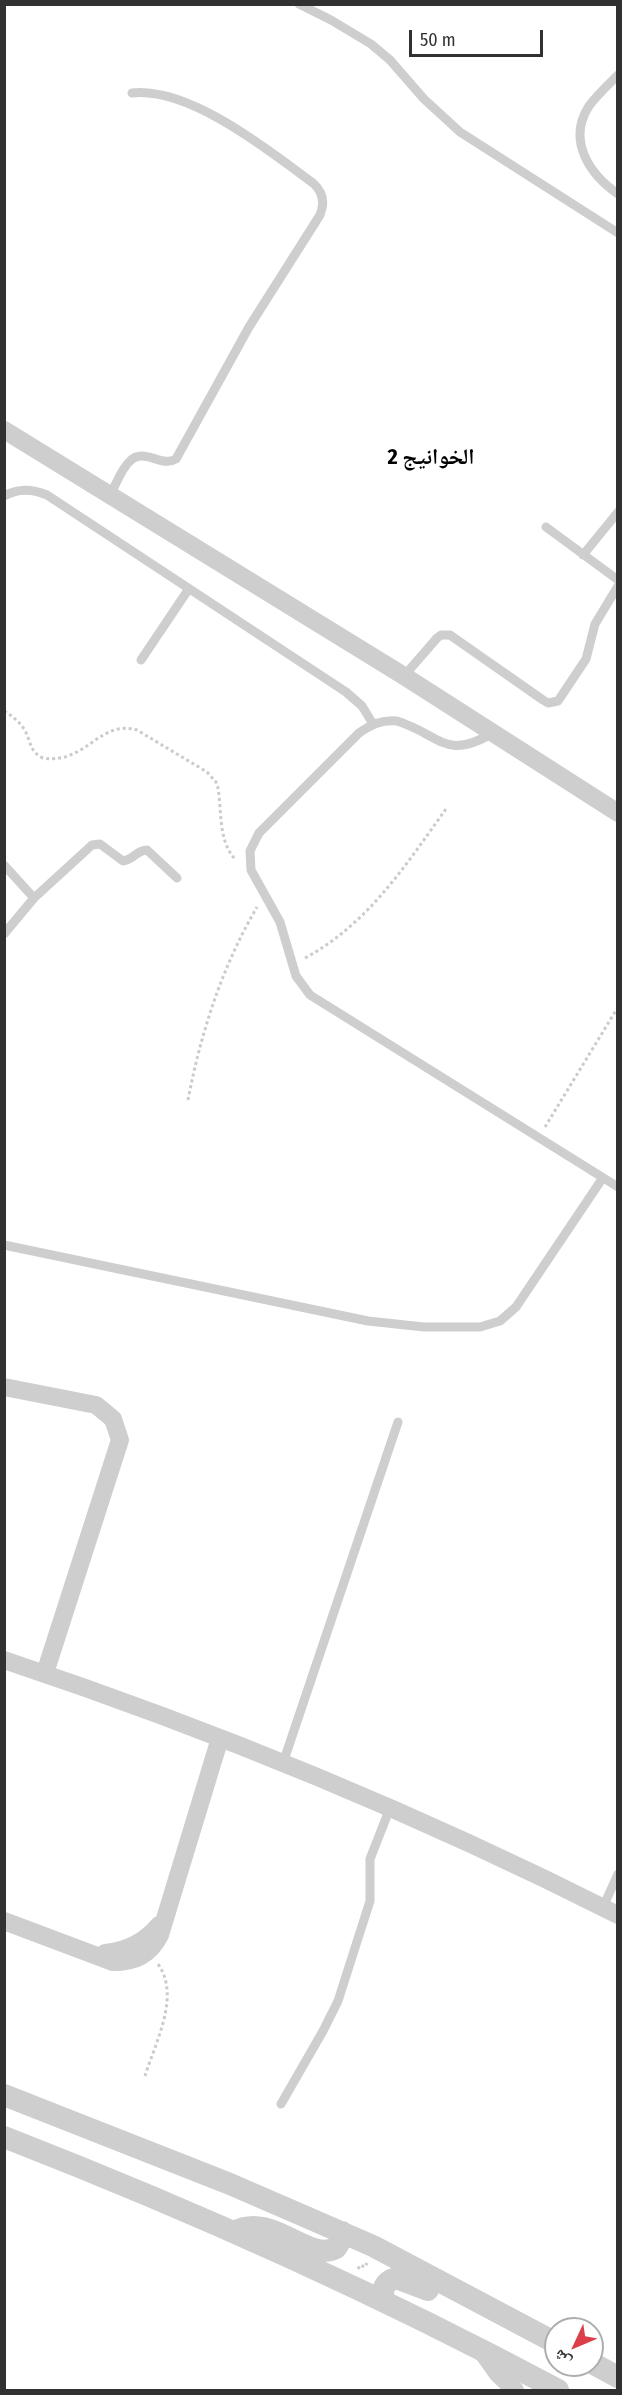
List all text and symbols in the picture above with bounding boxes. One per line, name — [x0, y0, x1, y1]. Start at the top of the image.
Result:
scale bar — [412, 18, 546, 56]
text: 50 m — [420, 29, 456, 51]
district label: الخوانيج 2 — [387, 445, 475, 471]
north arrow — [544, 2317, 604, 2377]
text: ش — [549, 2346, 575, 2371]

